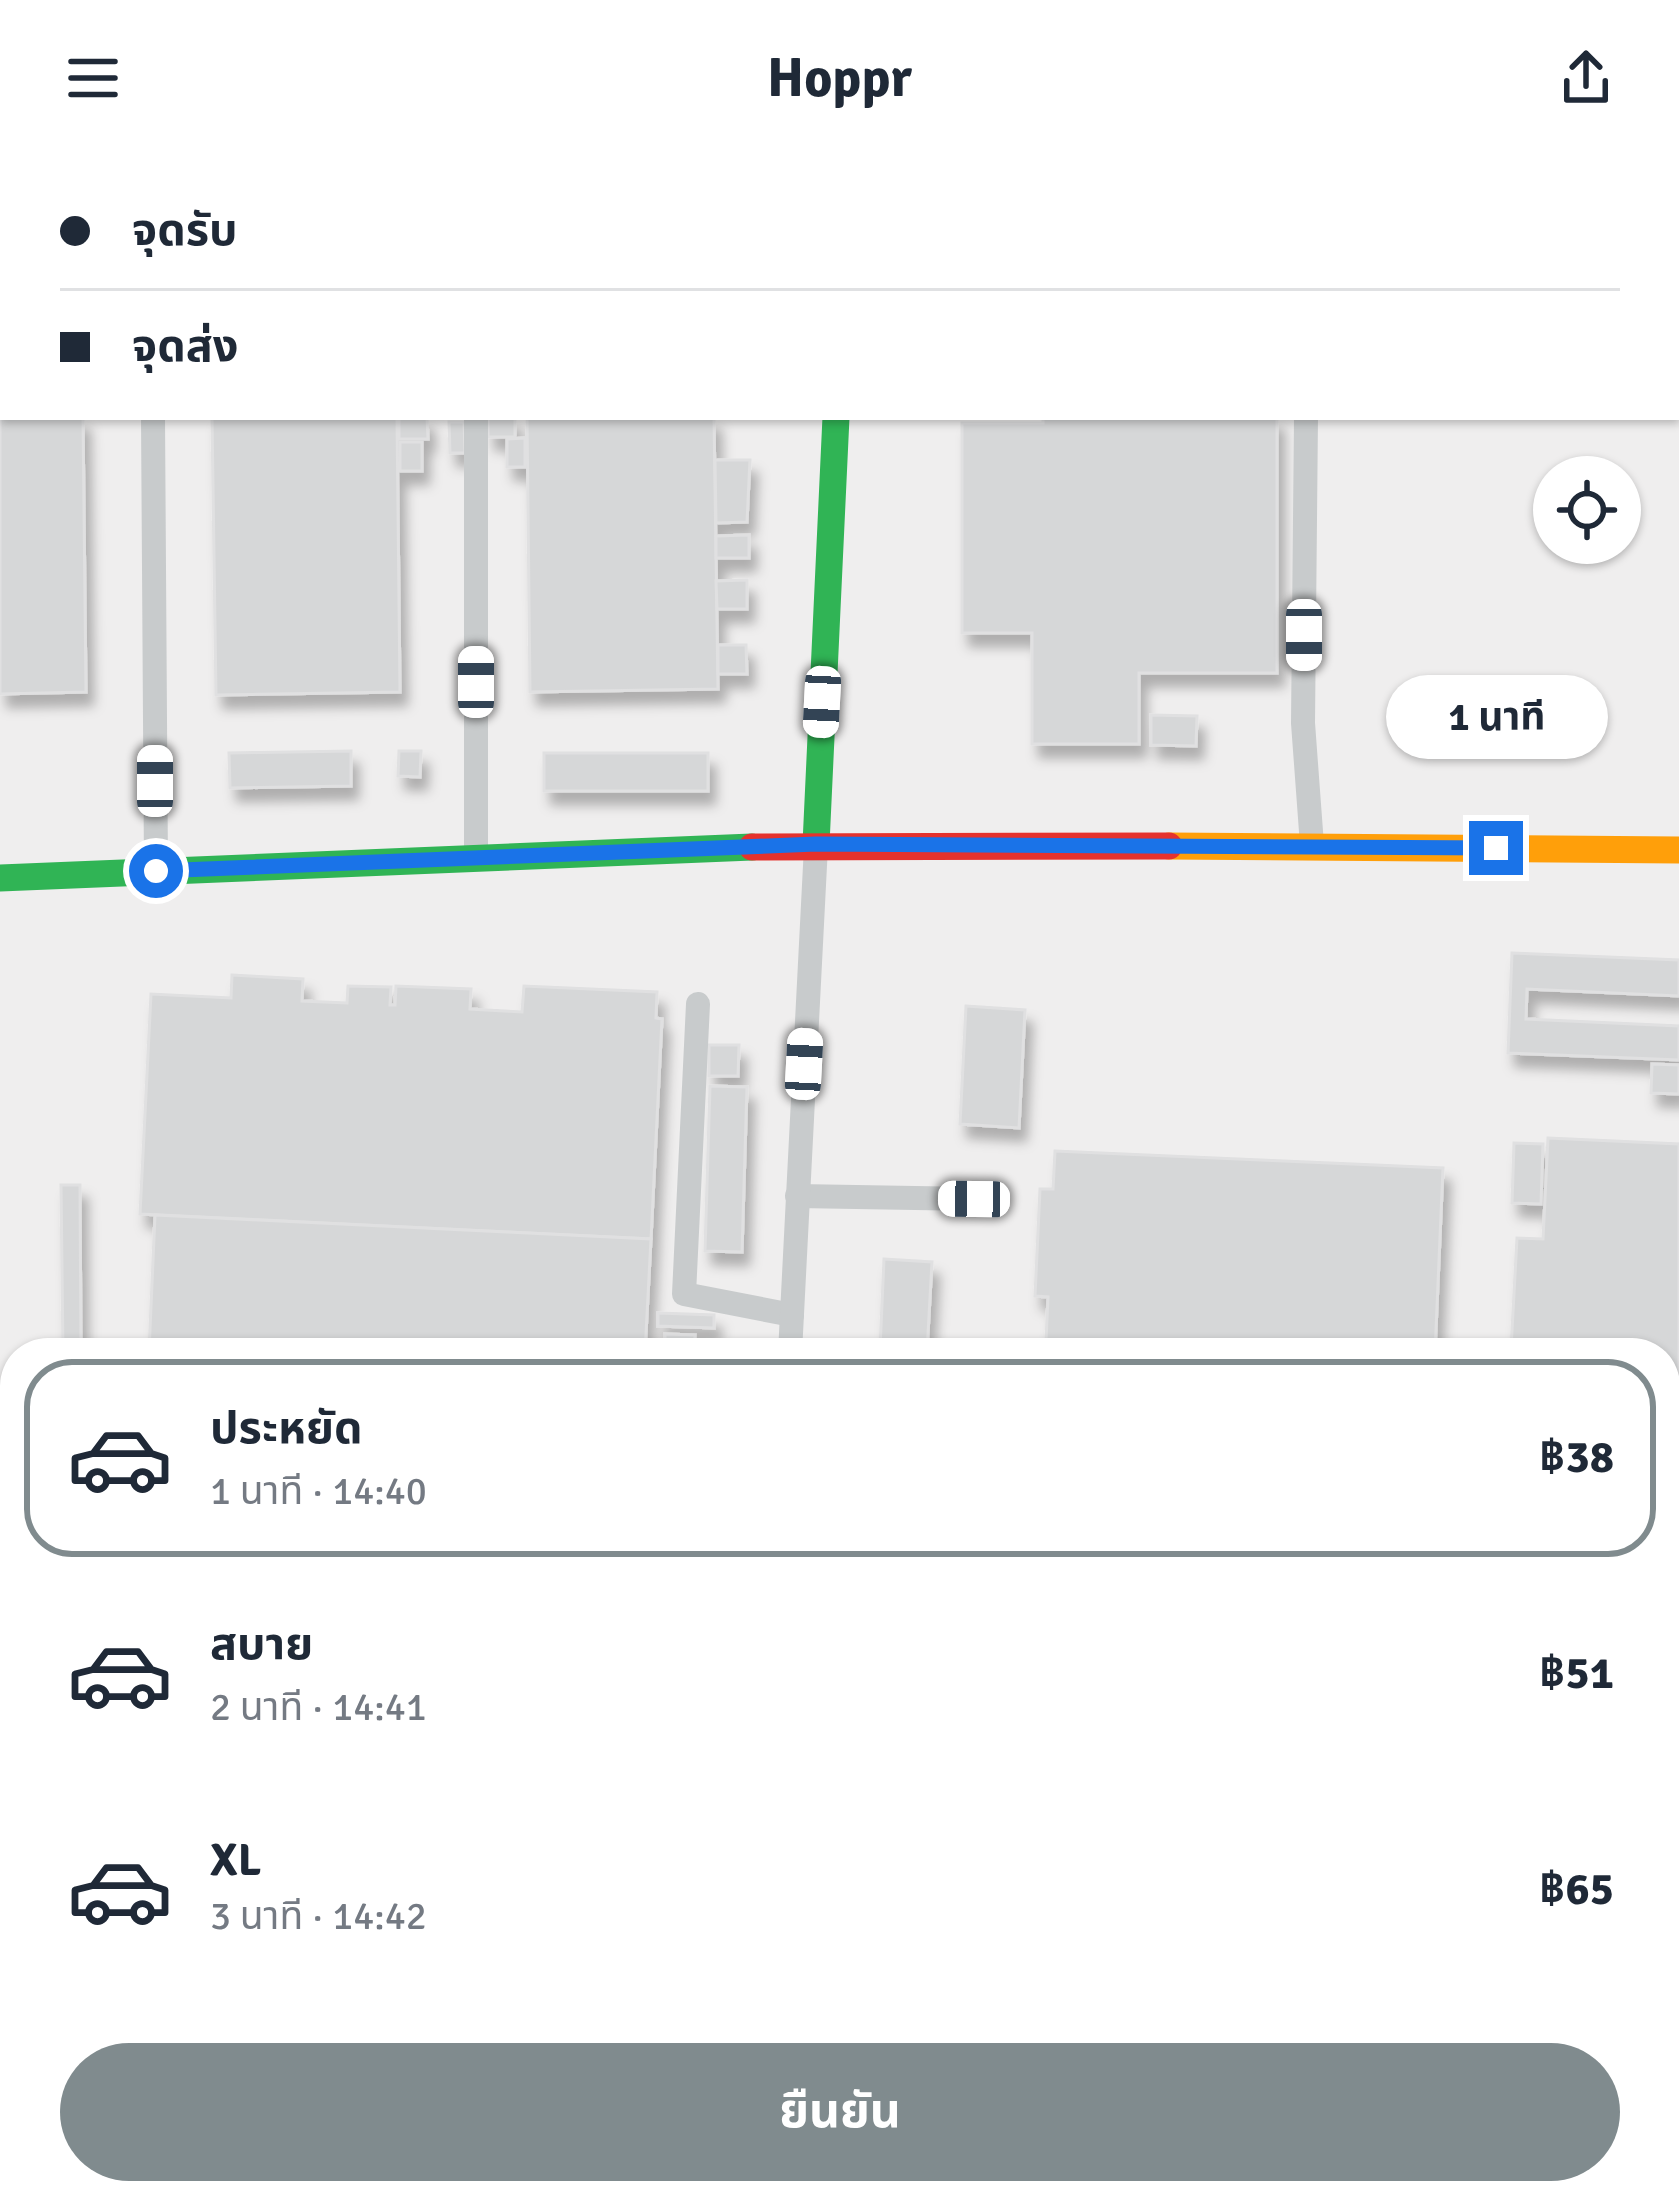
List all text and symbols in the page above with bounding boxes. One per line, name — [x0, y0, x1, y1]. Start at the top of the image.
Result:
icon: menu — [60, 45, 126, 111]
text: Hoppr — [767, 45, 912, 112]
icon: share — [1553, 45, 1619, 111]
text: จุดรับ — [132, 203, 238, 258]
text: จุดส่ง — [132, 319, 238, 374]
map controls — [1533, 456, 1641, 564]
button: locate — [1533, 456, 1641, 564]
car — [1286, 599, 1322, 671]
car — [458, 646, 494, 718]
car — [802, 665, 842, 739]
callout: 1 นาที — [1385, 674, 1607, 758]
text: 1 นาที — [1449, 693, 1545, 741]
car — [137, 745, 173, 817]
route end — [1469, 821, 1523, 875]
route start — [129, 844, 183, 898]
car — [784, 1027, 824, 1101]
car — [938, 1180, 1010, 1218]
text: ประหยัด — [210, 1401, 363, 1456]
icon: car — [66, 1404, 174, 1512]
text: ฿38 — [1539, 1430, 1614, 1485]
text: 1 นาที · 14:40 — [210, 1467, 427, 1515]
text: สบาย — [210, 1617, 313, 1672]
icon: car — [66, 1620, 174, 1728]
text: ฿51 — [1539, 1646, 1614, 1701]
text: 2 นาที · 14:41 — [210, 1683, 427, 1731]
text: XL — [210, 1833, 261, 1888]
icon: car — [66, 1836, 174, 1944]
text: ฿65 — [1539, 1862, 1614, 1917]
text: 3 นาที · 14:42 — [210, 1892, 427, 1940]
button: ยืนยัน — [60, 2043, 1620, 2181]

